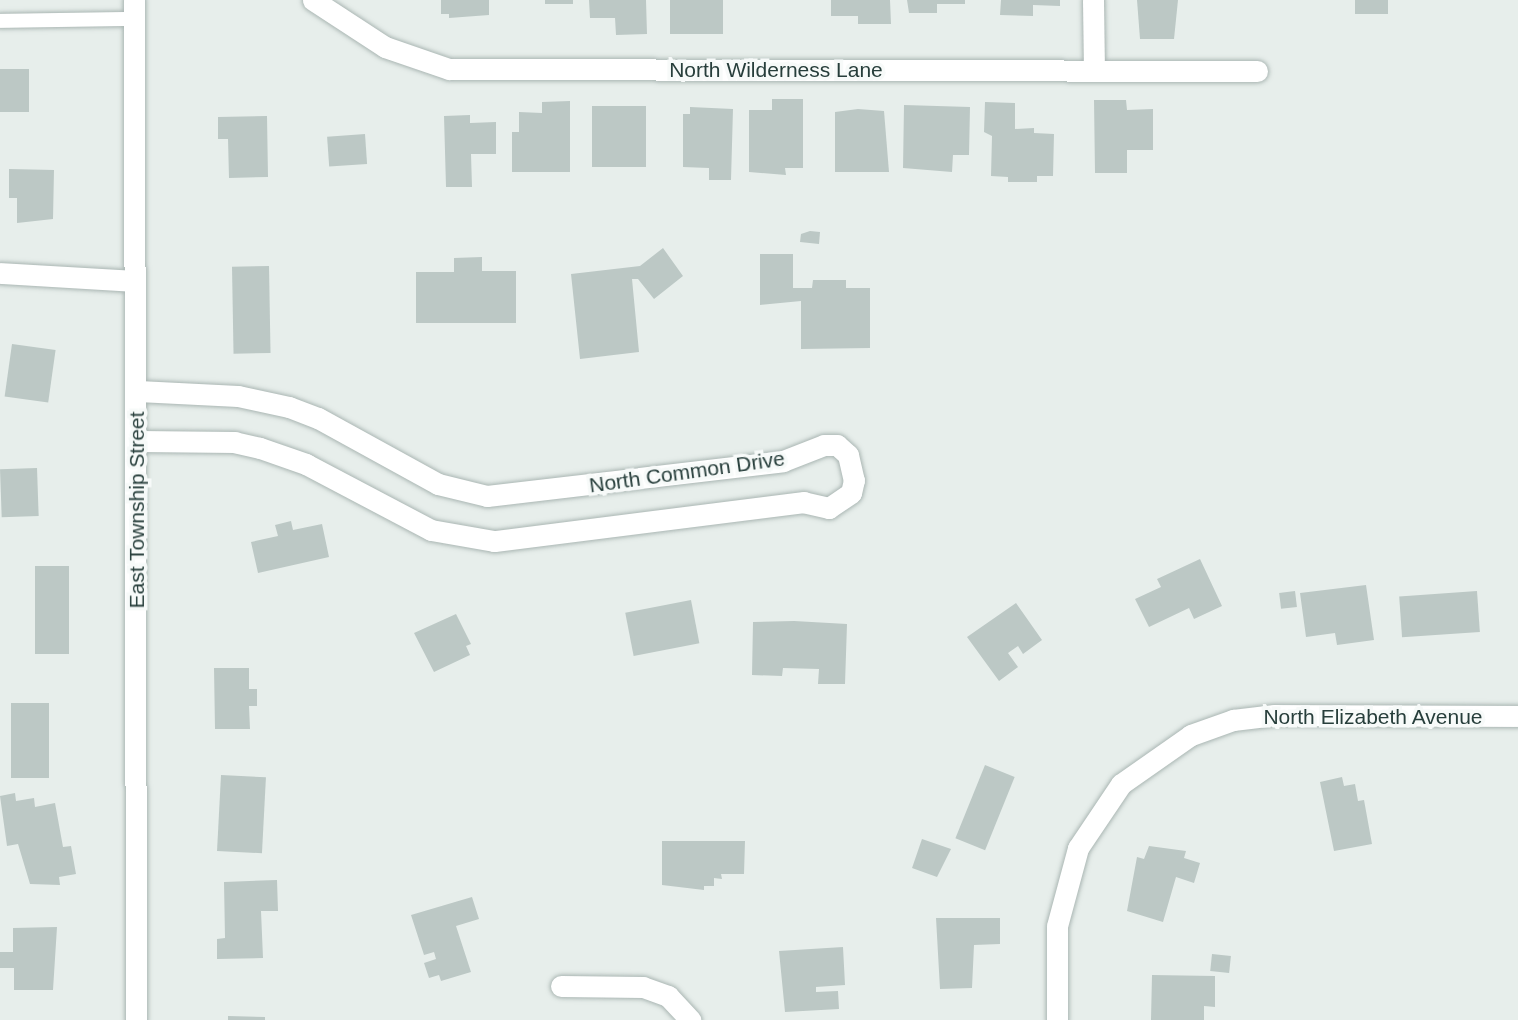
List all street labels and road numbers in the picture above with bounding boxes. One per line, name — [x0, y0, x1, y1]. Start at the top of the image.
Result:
street label: North Wilderness Lane — [669, 57, 883, 83]
street label: East Township Street — [124, 411, 150, 609]
street label: North Common Drive — [588, 446, 786, 498]
street label: North Elizabeth Avenue — [1263, 704, 1483, 730]

